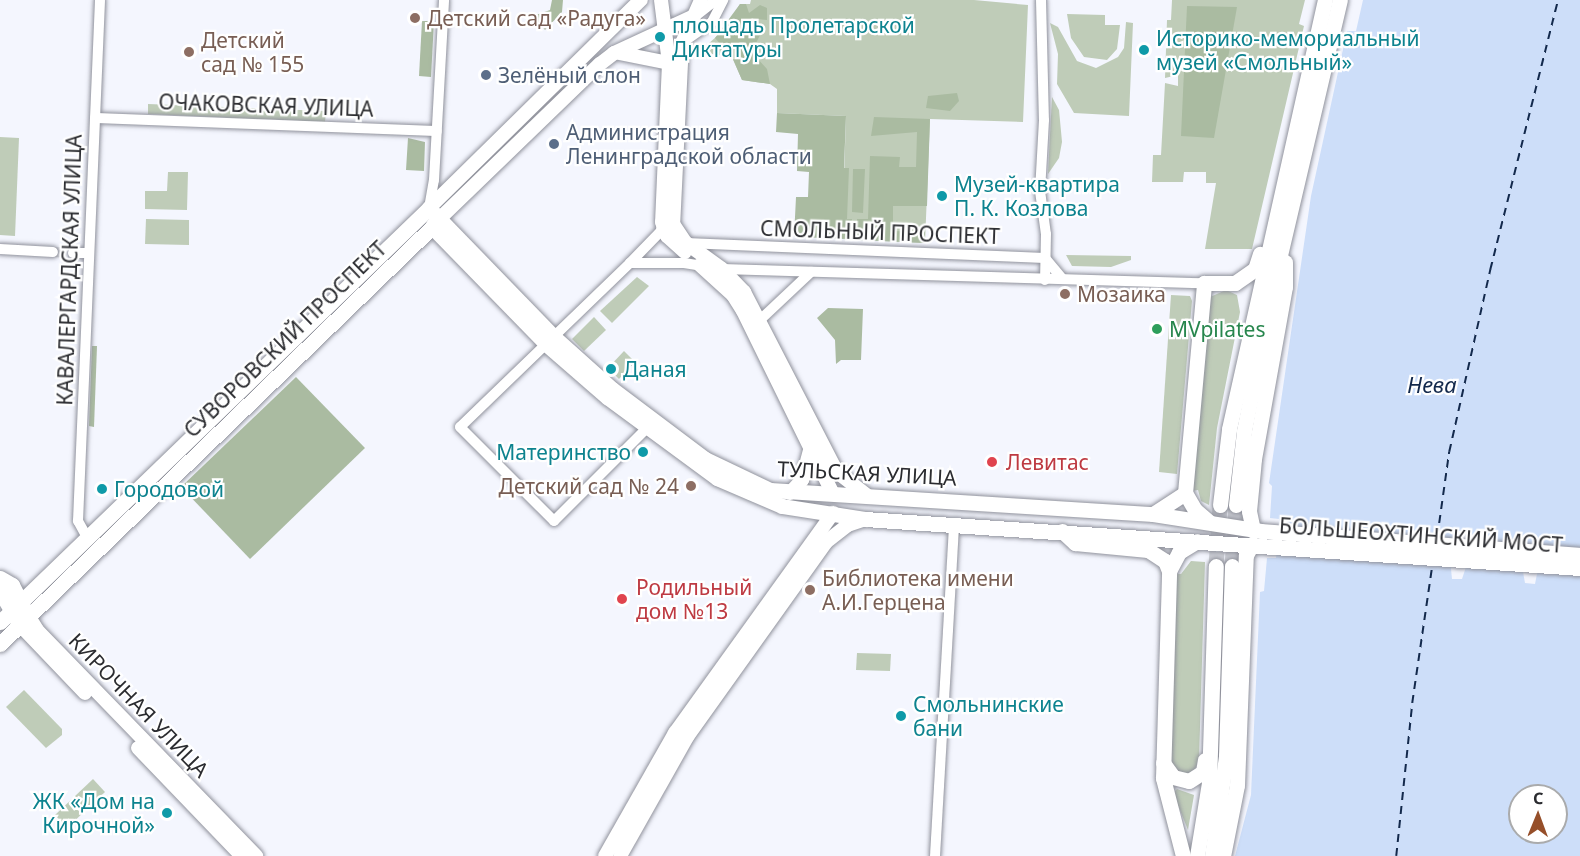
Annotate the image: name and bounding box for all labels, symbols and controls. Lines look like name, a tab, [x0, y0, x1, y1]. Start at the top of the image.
place label: Детский сад «Радуга»	[427, 5, 646, 31]
marker: Детский сад «Радуга»	[408, 11, 422, 25]
place label: площадь Пролетарской Диктатуры	[672, 12, 915, 62]
place label: Историко-мемориальный музей «Смольный»	[1156, 25, 1419, 75]
place label: Детский сад № 155	[201, 27, 304, 77]
marker: площадь Пролетарской Диктатуры	[653, 30, 667, 44]
marker: Историко-мемориальный музей «Смольный»	[1137, 43, 1151, 57]
marker: Детский сад № 155	[182, 45, 196, 59]
place label: Зелёный слон	[498, 62, 641, 88]
marker: Зелёный слон	[479, 68, 493, 82]
street label: ОЧАКОВСКАЯ УЛИЦА	[158, 89, 374, 121]
place label: Администрация Ленинградской области	[566, 119, 812, 169]
street label: КАВАЛЕРГАРДСКАЯ УЛИЦА	[52, 134, 86, 406]
marker: Администрация Ленинградской области	[547, 137, 561, 151]
place label: Музей-квартира П. К. Козлова	[954, 171, 1120, 221]
marker: Музей-квартира П. К. Козлова	[935, 189, 949, 203]
street label: СМОЛЬНЫЙ ПРОСПЕКТ	[760, 215, 1000, 249]
street label: СУВОРОВСКИЙ ПРОСПЕКТ	[179, 236, 391, 442]
place label: Мозаика	[1077, 281, 1166, 307]
marker: Мозаика	[1058, 287, 1072, 301]
place label: MVpilates	[1169, 316, 1265, 342]
marker: MVpilates	[1150, 322, 1164, 336]
place label: Даная	[623, 356, 687, 382]
marker: Даная	[604, 362, 618, 376]
water label: Нева	[1407, 372, 1457, 398]
place label: Материнство	[496, 439, 631, 465]
marker: Материнство	[636, 445, 650, 459]
place label: Левитас	[1006, 449, 1089, 475]
marker: Левитас	[983, 453, 1001, 471]
street label: ТУЛЬСКАЯ УЛИЦА	[777, 456, 957, 490]
place label: Детский сад № 24	[499, 473, 679, 499]
place label: Городовой	[114, 476, 224, 502]
marker: Детский сад № 24	[684, 479, 698, 493]
marker: Городовой	[95, 482, 109, 496]
street label: БОЛЬШЕОХТИНСКИЙ МОСТ	[1278, 513, 1564, 557]
place label: Библиотека имени А.И.Герцена	[822, 565, 1014, 615]
place label: Родильный дом №13	[636, 574, 752, 624]
marker: Библиотека имени А.И.Герцена	[803, 583, 817, 597]
marker: Родильный дом №13	[613, 590, 631, 608]
street label: КИРОЧНАЯ УЛИЦА	[64, 628, 214, 782]
place label: Смольнинские бани	[913, 691, 1064, 741]
marker: Смольнинские бани	[894, 709, 908, 723]
north arrow	[1508, 784, 1568, 844]
text: С	[1533, 787, 1544, 809]
place label: ЖК «Дом на Кирочной»	[33, 788, 155, 838]
marker: ЖК «Дом на Кирочной»	[160, 806, 174, 820]

